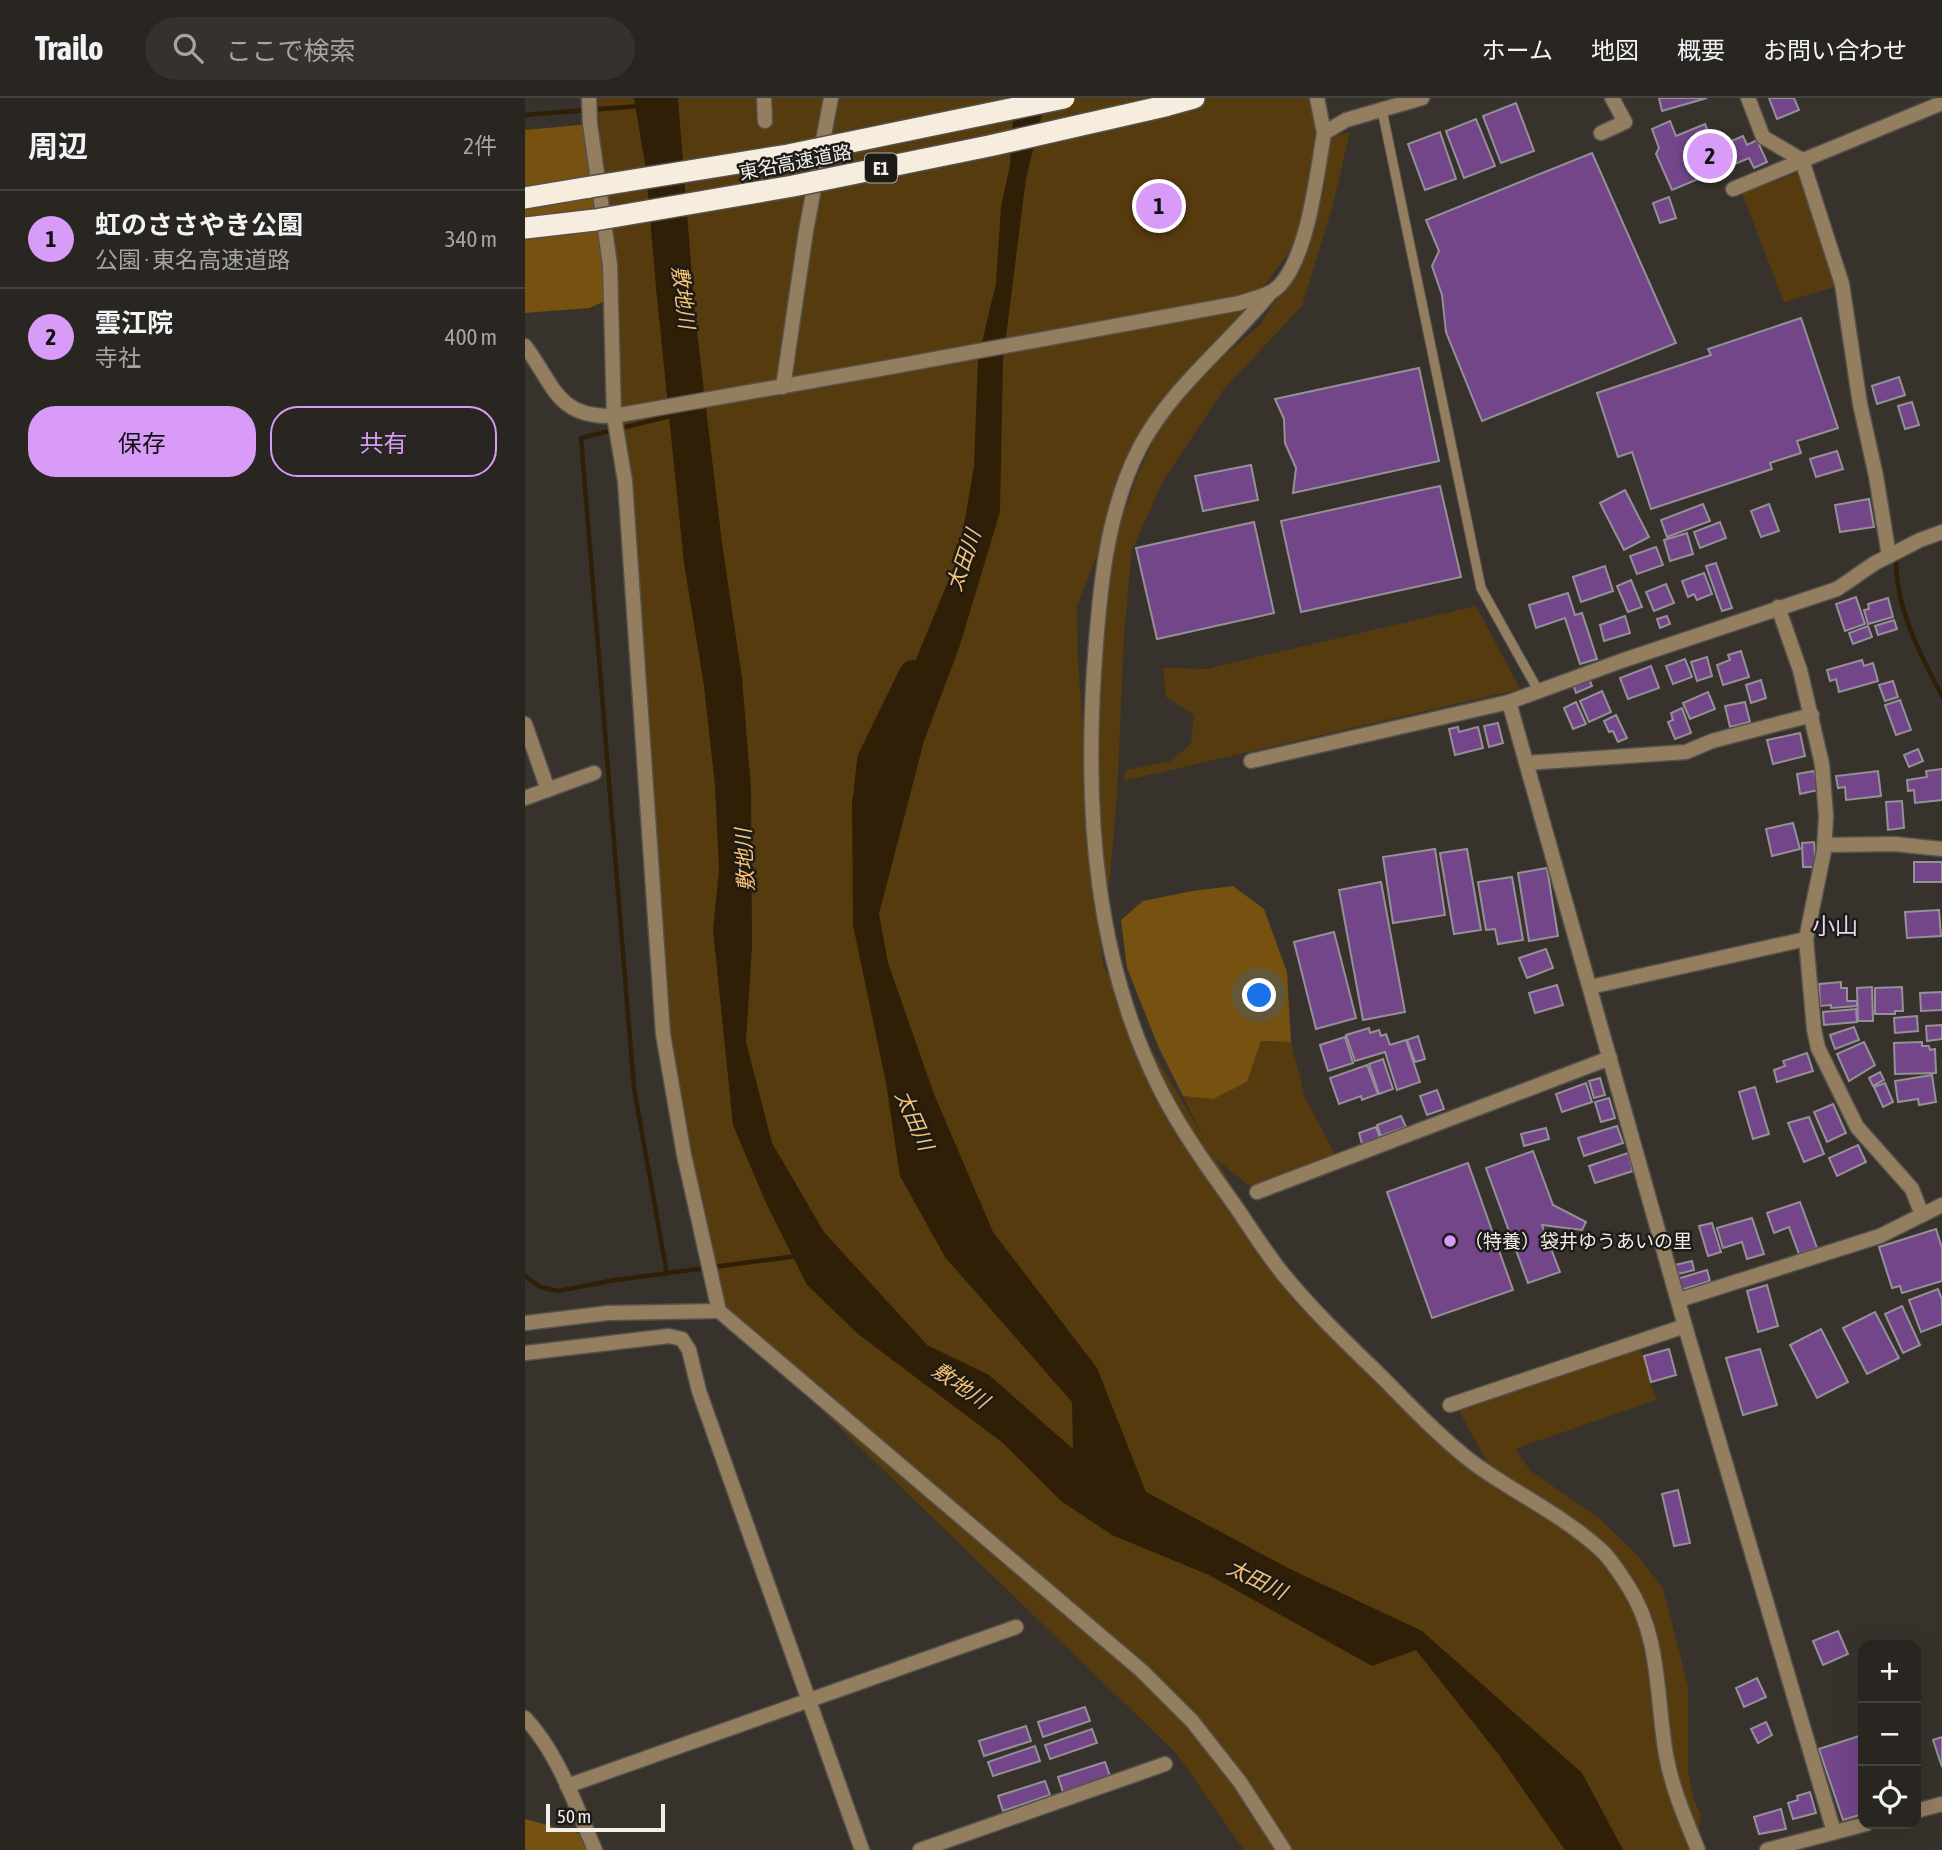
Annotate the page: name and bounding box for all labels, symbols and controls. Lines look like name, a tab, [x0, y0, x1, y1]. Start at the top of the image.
search box	[145, 17, 635, 80]
text: Trailo	[35, 29, 103, 67]
icon: search	[169, 29, 207, 67]
text: ここで検索	[225, 36, 355, 66]
text: ホーム	[1482, 37, 1553, 64]
text: 地図	[1591, 37, 1639, 64]
text: 概要	[1677, 37, 1725, 64]
text: お問い合わせ	[1763, 37, 1907, 64]
text: 周辺	[28, 129, 88, 163]
pin: 2	[1687, 130, 1733, 182]
text: 2件	[463, 133, 497, 159]
street label: 東名高速道路	[737, 140, 853, 184]
road number: E1	[865, 154, 897, 182]
pin: 1	[1136, 180, 1182, 232]
text: 虹のささやき公園	[95, 210, 303, 240]
text: 1	[46, 226, 56, 252]
text: 340 m	[445, 226, 497, 252]
text: 公園 · 東名高速道路	[95, 247, 290, 273]
water label: 敷地川	[668, 264, 700, 332]
text: 雲江院	[95, 308, 173, 338]
text: 2	[46, 324, 56, 350]
text: 400 m	[445, 324, 497, 350]
text: 寺社	[95, 345, 141, 371]
button: 保存	[28, 406, 256, 477]
button: 共有	[270, 406, 497, 477]
water label: 太田川	[941, 524, 985, 594]
water label: 敷地川	[730, 826, 758, 892]
district label: 小山	[1812, 913, 1858, 939]
your location	[1242, 978, 1276, 1012]
water label: 太田川	[891, 1086, 940, 1155]
place label: （特養）袋井ゆうあいの里	[1464, 1230, 1692, 1252]
marker: （特養）袋井ゆうあいの里	[1442, 1233, 1458, 1249]
water label: 敷地川	[928, 1357, 995, 1414]
water label: 太田川	[1223, 1554, 1292, 1604]
map controls	[1858, 1640, 1921, 1829]
button: +	[1858, 1640, 1921, 1703]
button: −	[1858, 1703, 1921, 1766]
button: locate	[1858, 1766, 1921, 1829]
scale bar	[546, 1801, 665, 1833]
text: 50 m	[557, 1805, 591, 1827]

